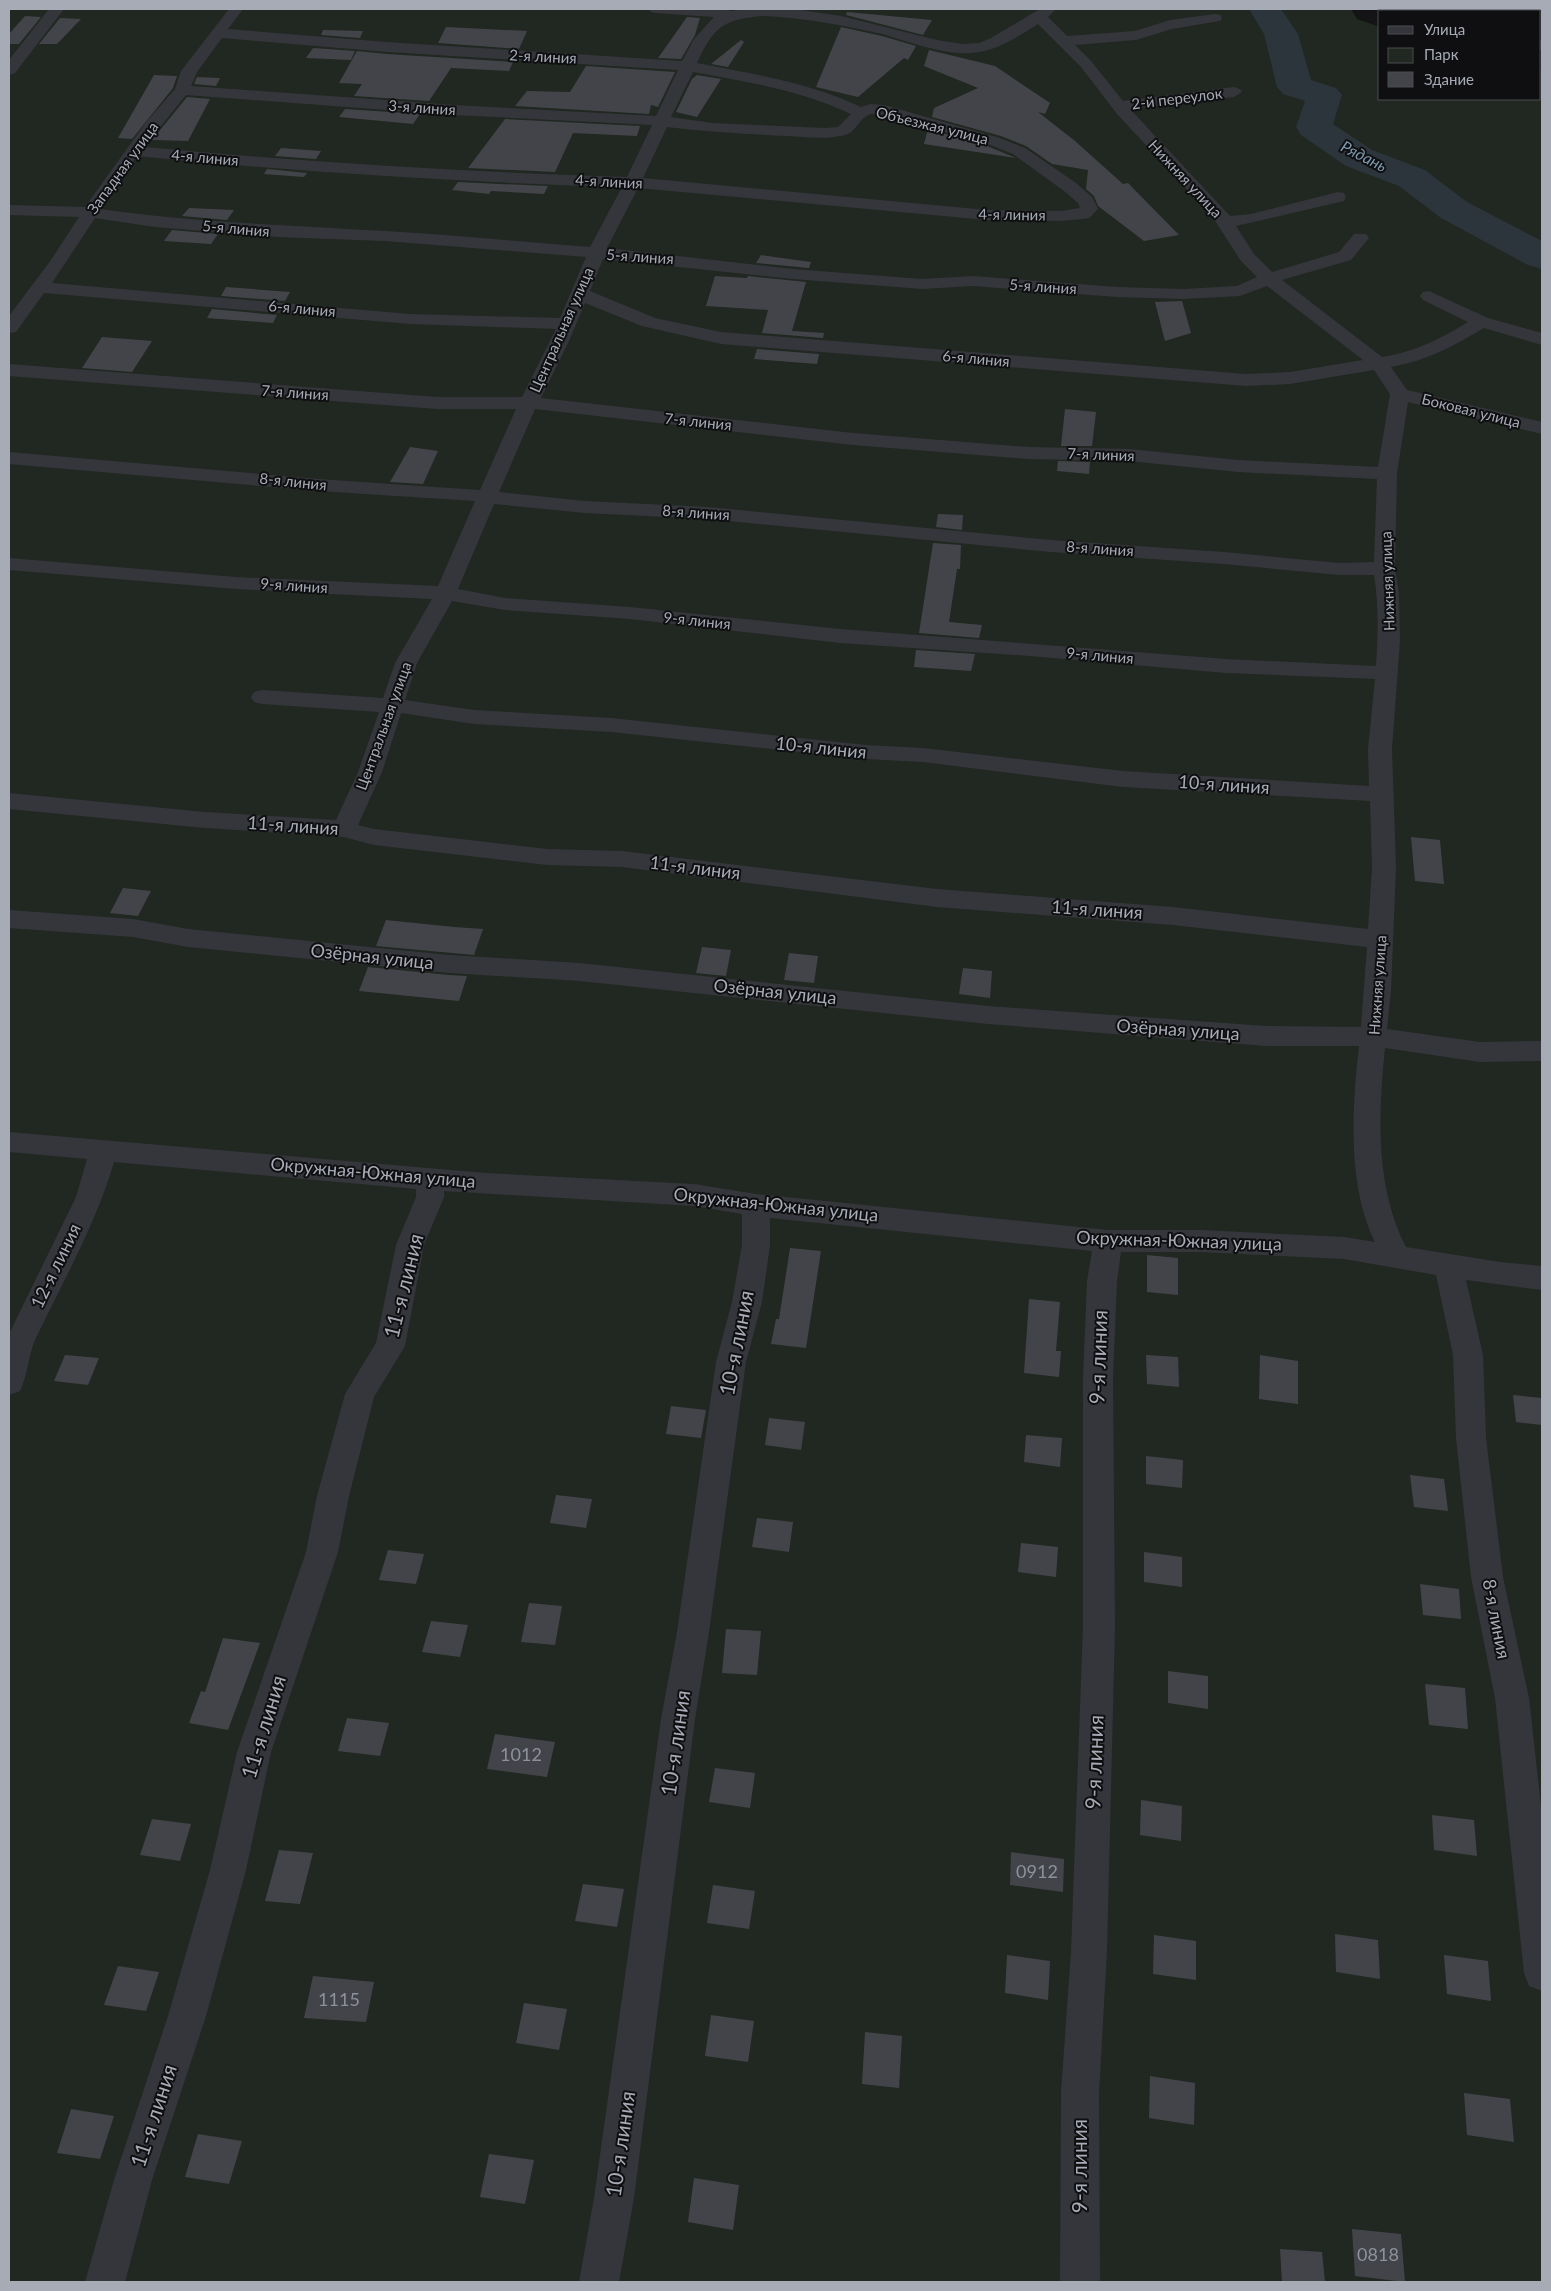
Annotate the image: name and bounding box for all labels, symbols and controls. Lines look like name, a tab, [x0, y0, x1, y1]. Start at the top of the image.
legend	[1378, 10, 1541, 100]
text: Улица	[1424, 20, 1465, 38]
street label: 2-я линия	[509, 45, 577, 67]
text: Парк	[1424, 45, 1459, 63]
text: Здание	[1424, 70, 1474, 88]
street label: 2-й переулок	[1130, 83, 1224, 113]
street label: 3-я линия	[388, 96, 456, 118]
street label: Объезжая улица	[874, 102, 990, 148]
street label: Западная улица	[83, 118, 162, 217]
street label: Нижняя улица	[1145, 136, 1226, 221]
water label: Рядань	[1338, 136, 1390, 175]
street label: 4-я линия	[171, 145, 239, 169]
street label: 4-я линия	[575, 170, 643, 192]
street label: 4-я линия	[978, 204, 1046, 224]
street label: 5-я линия	[202, 216, 270, 240]
street label: 5-я линия	[606, 245, 674, 267]
street label: Центральная улица	[525, 264, 597, 395]
street label: 5-я линия	[1009, 275, 1077, 297]
street label: 6-я линия	[268, 296, 336, 320]
street label: 6-я линия	[942, 346, 1010, 370]
street label: 7-я линия	[261, 381, 329, 403]
street label: Боковая улица	[1420, 389, 1522, 431]
street label: 7-я линия	[664, 409, 733, 433]
street label: 7-я линия	[1067, 444, 1135, 464]
street label: 8-я линия	[259, 469, 328, 493]
street label: 8-я линия	[662, 501, 730, 523]
street label: Нижняя улица	[1376, 531, 1398, 631]
street label: 8-я линия	[1066, 537, 1134, 559]
street label: 9-я линия	[260, 574, 328, 596]
street label: 9-я линия	[663, 608, 732, 632]
street label: 9-я линия	[1066, 643, 1134, 667]
street label: Центральная улица	[351, 659, 415, 792]
street label: 10-я линия	[775, 731, 868, 763]
street label: 10-я линия	[1178, 770, 1270, 798]
street label: 11-я линия	[247, 811, 339, 839]
street label: 11-я линия	[648, 851, 742, 883]
street label: 11-я линия	[1051, 895, 1143, 923]
street label: Нижняя улица	[1365, 935, 1389, 1035]
street label: Озёрная улица	[310, 939, 435, 973]
street label: Озёрная улица	[713, 974, 838, 1008]
street label: Озёрная улица	[1116, 1014, 1240, 1044]
street label: Окружная-Южная улица	[270, 1152, 477, 1192]
street label: Окружная-Южная улица	[673, 1182, 880, 1226]
street label: 12-я линия	[25, 1220, 85, 1311]
street label: Окружная-Южная улица	[1076, 1225, 1282, 1255]
street label: 11-я линия	[378, 1231, 428, 1340]
street label: 10-я линия	[713, 1288, 758, 1397]
street label: 9-я линия	[1083, 1309, 1112, 1405]
street label: 8-я линия	[1478, 1577, 1515, 1661]
street label: 11-я линия	[235, 1672, 290, 1781]
street label: 10-я линия	[655, 1688, 694, 1797]
street label: 9-я линия	[1079, 1714, 1108, 1810]
house number: 1012	[500, 1743, 542, 1765]
house number: 0912	[1016, 1860, 1058, 1882]
house number: 1115	[318, 1988, 360, 2010]
street label: 11-я линия	[124, 2061, 181, 2170]
street label: 10-я линия	[600, 2089, 639, 2198]
street label: 9-я линия	[1066, 2119, 1091, 2213]
house number: 0818	[1357, 2243, 1399, 2265]

